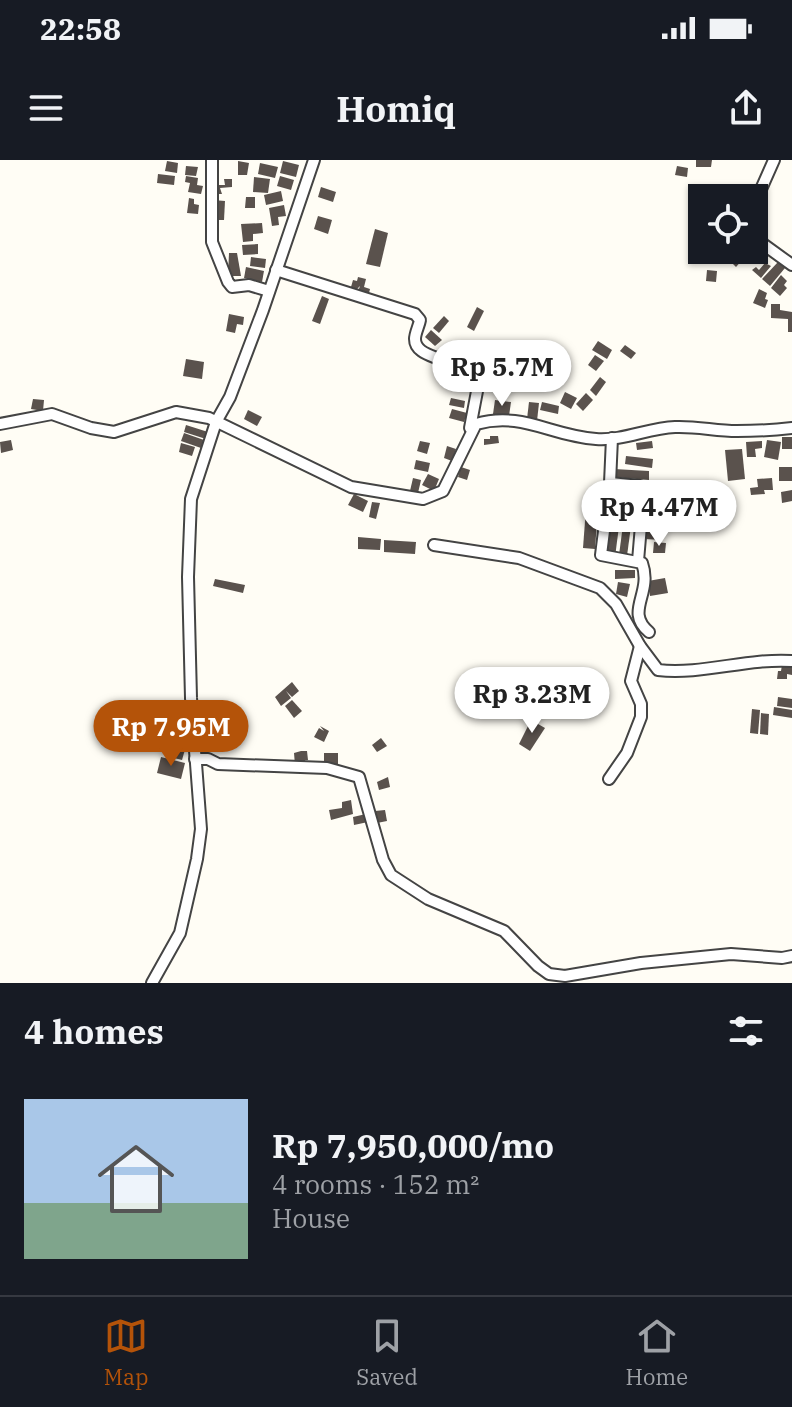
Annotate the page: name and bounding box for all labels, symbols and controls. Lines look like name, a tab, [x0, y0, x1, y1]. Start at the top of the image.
text: 22:58	[40, 9, 121, 48]
text: Homiq	[336, 85, 456, 132]
icon: menu	[24, 86, 68, 130]
icon: share	[724, 86, 768, 130]
map controls	[688, 184, 768, 264]
button: locate	[688, 184, 768, 264]
pin: Rp 5.7M	[428, 340, 576, 408]
text: Rp 5.7M	[450, 349, 554, 383]
pin: Rp 4.47M	[576, 480, 742, 548]
text: Rp 4.47M	[599, 489, 719, 523]
pin: Rp 3.23M	[449, 667, 615, 735]
text: Rp 3.23M	[472, 676, 592, 710]
pin: Rp 7.95M	[88, 700, 254, 768]
text: Rp 7.95M	[111, 709, 231, 743]
text: 4 homes	[24, 1009, 164, 1053]
icon: filters	[724, 1009, 768, 1053]
text: Rp 7,950,000/mo	[272, 1123, 554, 1167]
icon: home	[88, 1131, 184, 1227]
text: 4 rooms · 152 m²	[272, 1167, 479, 1201]
text: House	[272, 1201, 350, 1235]
tab: Map	[104, 1314, 149, 1391]
tab: Saved	[356, 1314, 418, 1391]
tab: Home	[626, 1314, 688, 1391]

